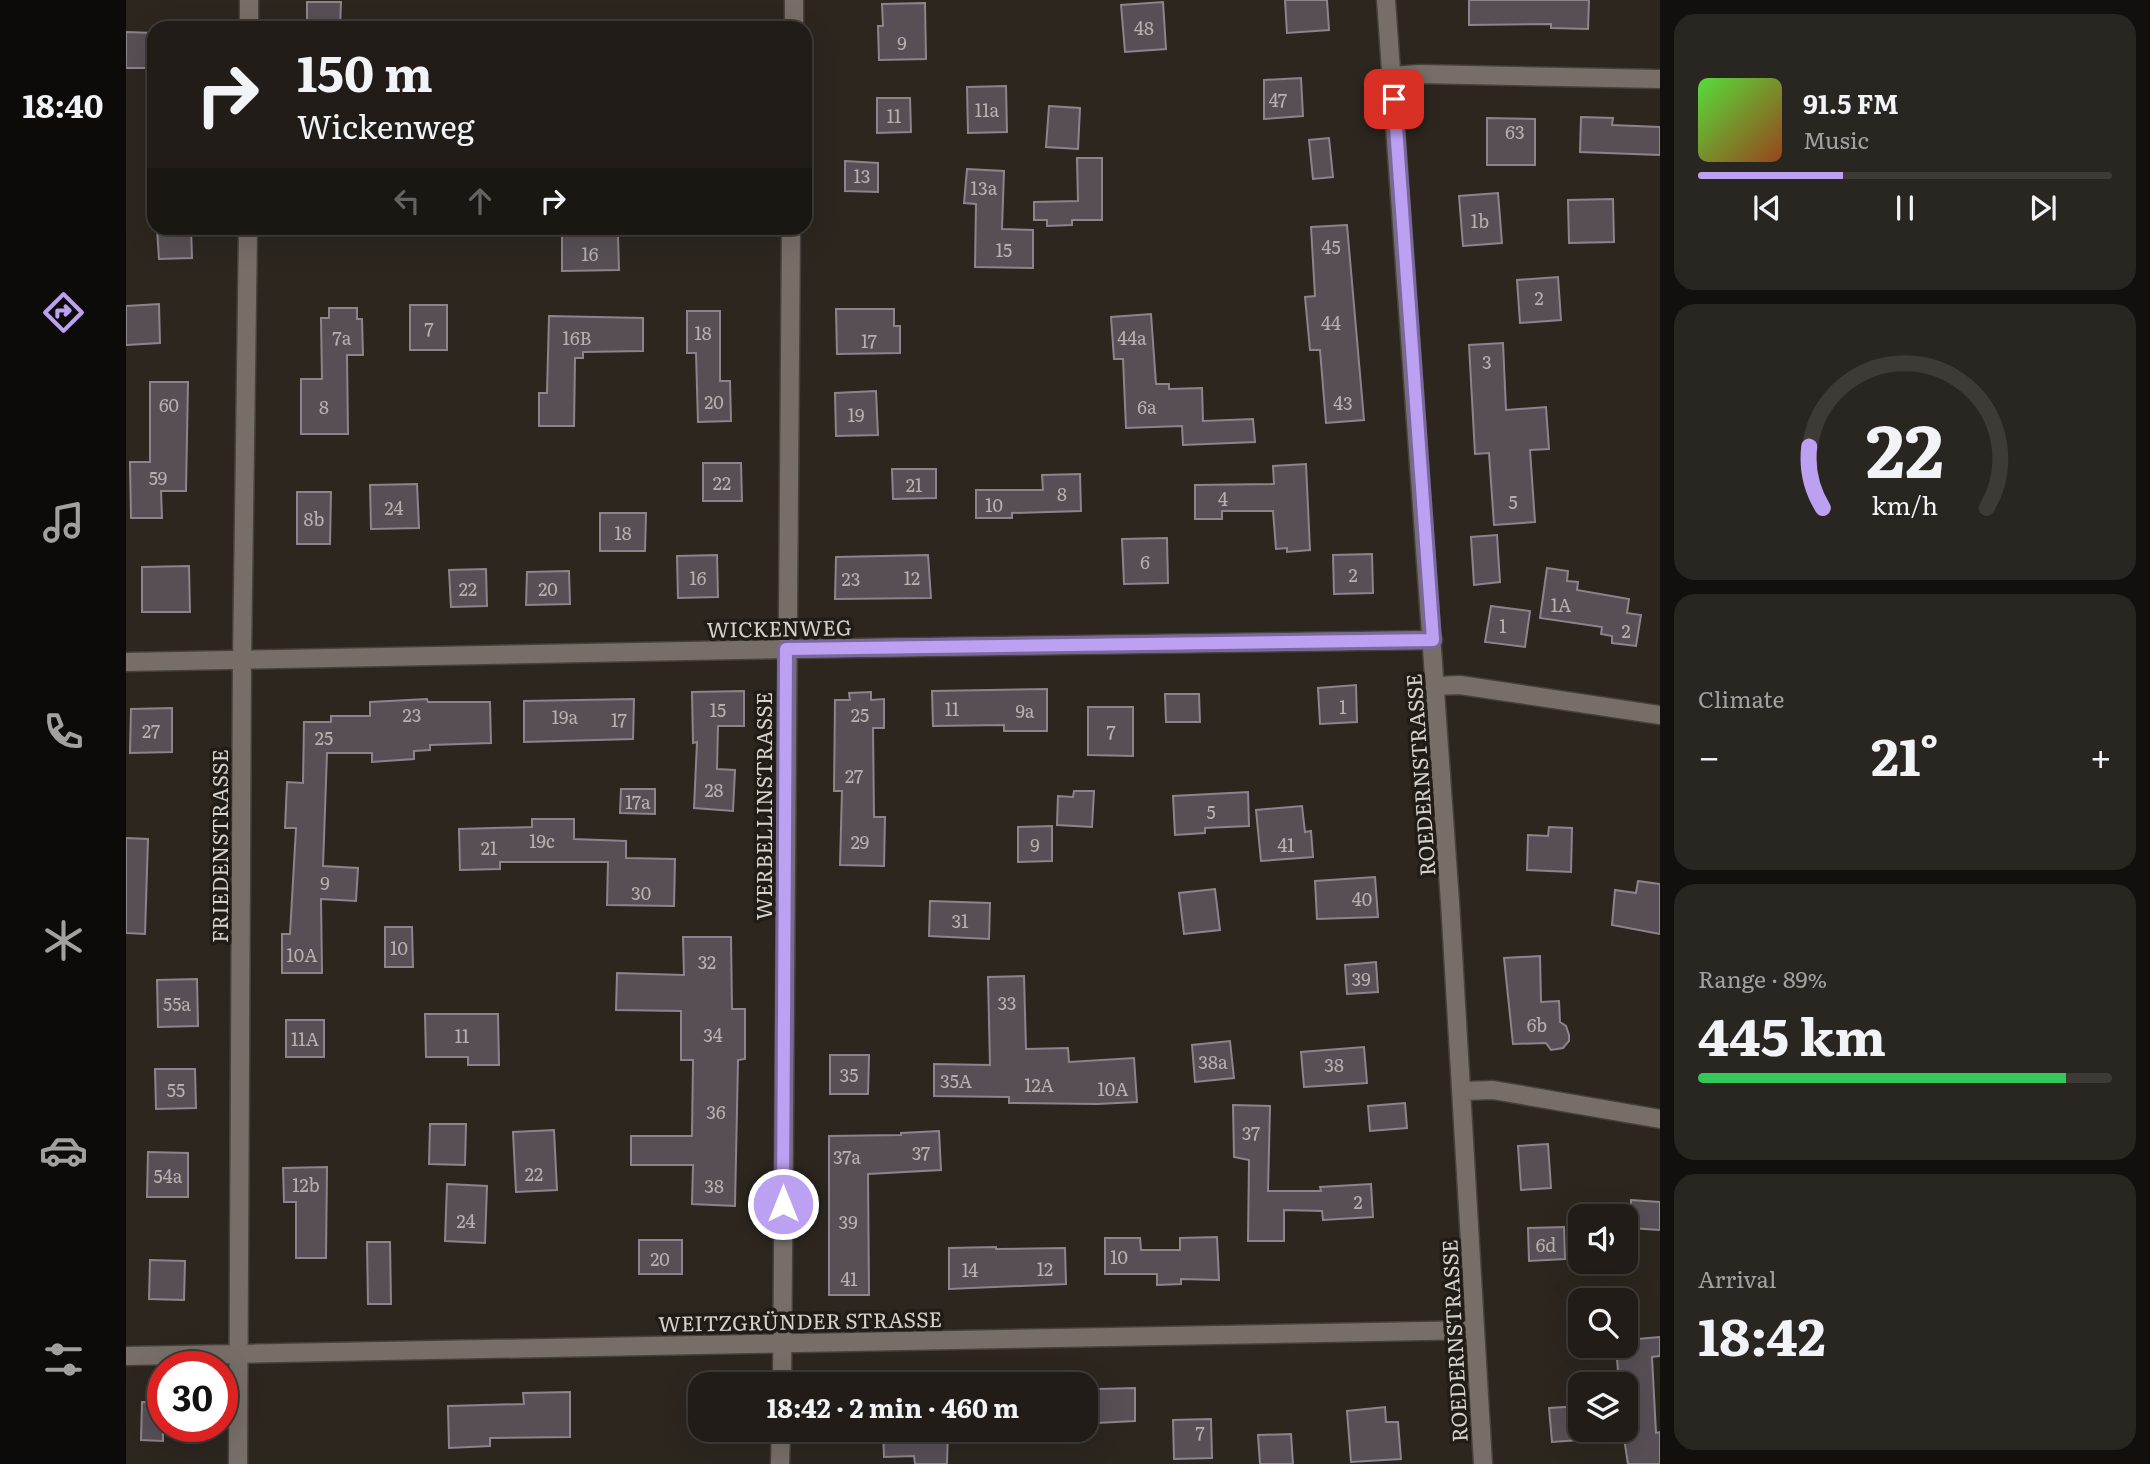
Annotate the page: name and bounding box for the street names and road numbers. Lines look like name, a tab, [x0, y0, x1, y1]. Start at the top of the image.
street label: WICKENWEG	[706, 610, 852, 644]
street label: ROEDERNSTRASSE	[1396, 673, 1442, 877]
street label: WERBELLINSTRASSE	[747, 692, 778, 920]
street label: FRIEDENSTRASSE	[203, 749, 234, 943]
street label: ROEDERNSTRASSE	[1432, 1239, 1474, 1443]
street label: WEITZGRÜNDER STRASSE	[658, 1302, 942, 1338]

